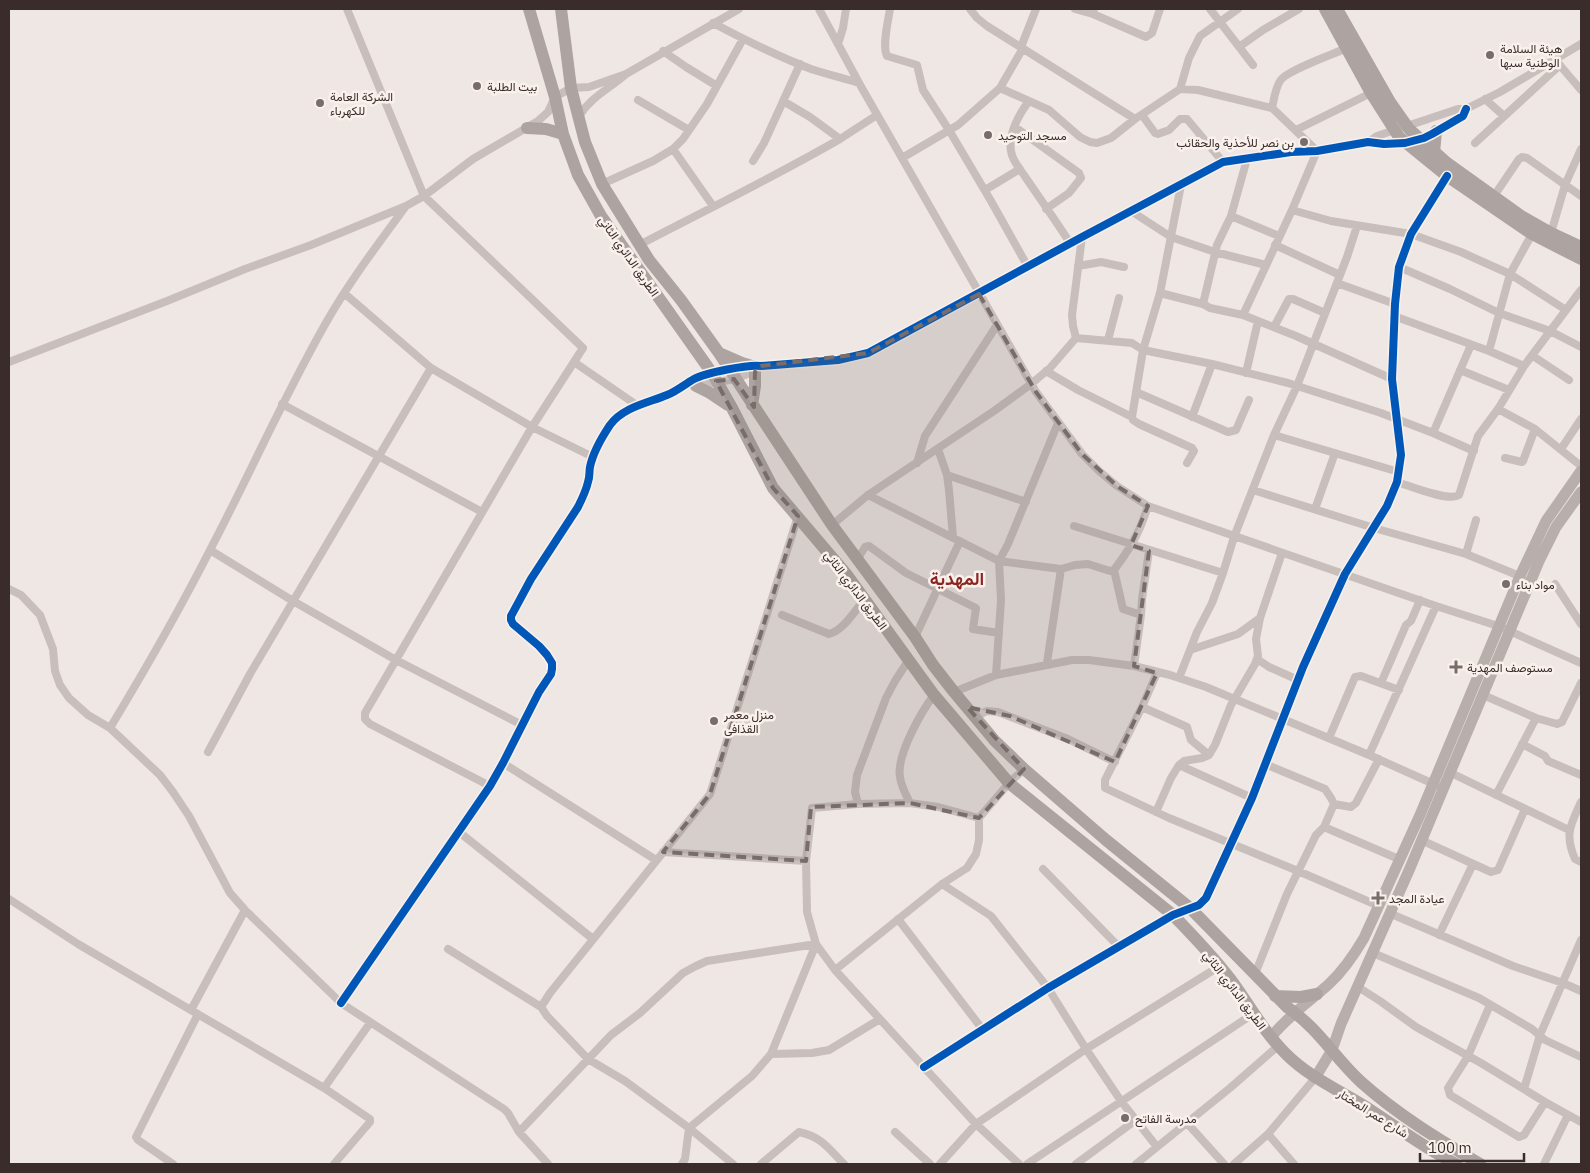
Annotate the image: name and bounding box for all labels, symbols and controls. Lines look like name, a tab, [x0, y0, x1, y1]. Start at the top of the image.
place label: هيئة السلامة الوطنية سبها	[1500, 41, 1562, 71]
marker: هيئة السلامة الوطنية سبها	[1484, 49, 1496, 61]
place label: بيت الطلبة	[487, 79, 537, 94]
marker: بيت الطلبة	[471, 80, 483, 92]
place label: الشركة العامة للكهرباء	[330, 89, 393, 119]
marker: الشركة العامة للكهرباء	[314, 97, 326, 109]
place label: مسجد التوحيد	[998, 128, 1067, 144]
marker: مسجد التوحيد	[982, 129, 994, 141]
place label: بن نصر للأحذية والحقائب	[1176, 135, 1294, 151]
marker: بن نصر للأحذية والحقائب	[1298, 136, 1310, 148]
street label: الطريق الدائري الثاني	[593, 213, 662, 301]
street label: الطريق الدائري الثاني	[819, 548, 891, 634]
district label: المهدية	[930, 567, 984, 590]
place label: مواد بناء	[1516, 577, 1555, 593]
marker: مواد بناء	[1500, 578, 1512, 590]
marker: مستوصف المهدية	[1449, 660, 1463, 674]
place label: مستوصف المهدية	[1467, 660, 1553, 676]
place label: منزل معمر القذافى	[723, 707, 774, 737]
marker: منزل معمر القذافى	[708, 715, 720, 727]
marker: عيادة المجد	[1371, 891, 1385, 905]
place label: عيادة المجد	[1389, 891, 1445, 906]
street label: الطريق الدائري الثاني	[1198, 948, 1270, 1034]
street label: شارع عمر المختار	[1333, 1085, 1411, 1142]
place label: مدرسة الفاتح	[1135, 1111, 1197, 1128]
marker: مدرسة الفاتح	[1119, 1112, 1131, 1124]
scale bar	[1420, 1130, 1524, 1162]
text: 100 m	[1428, 1138, 1472, 1157]

